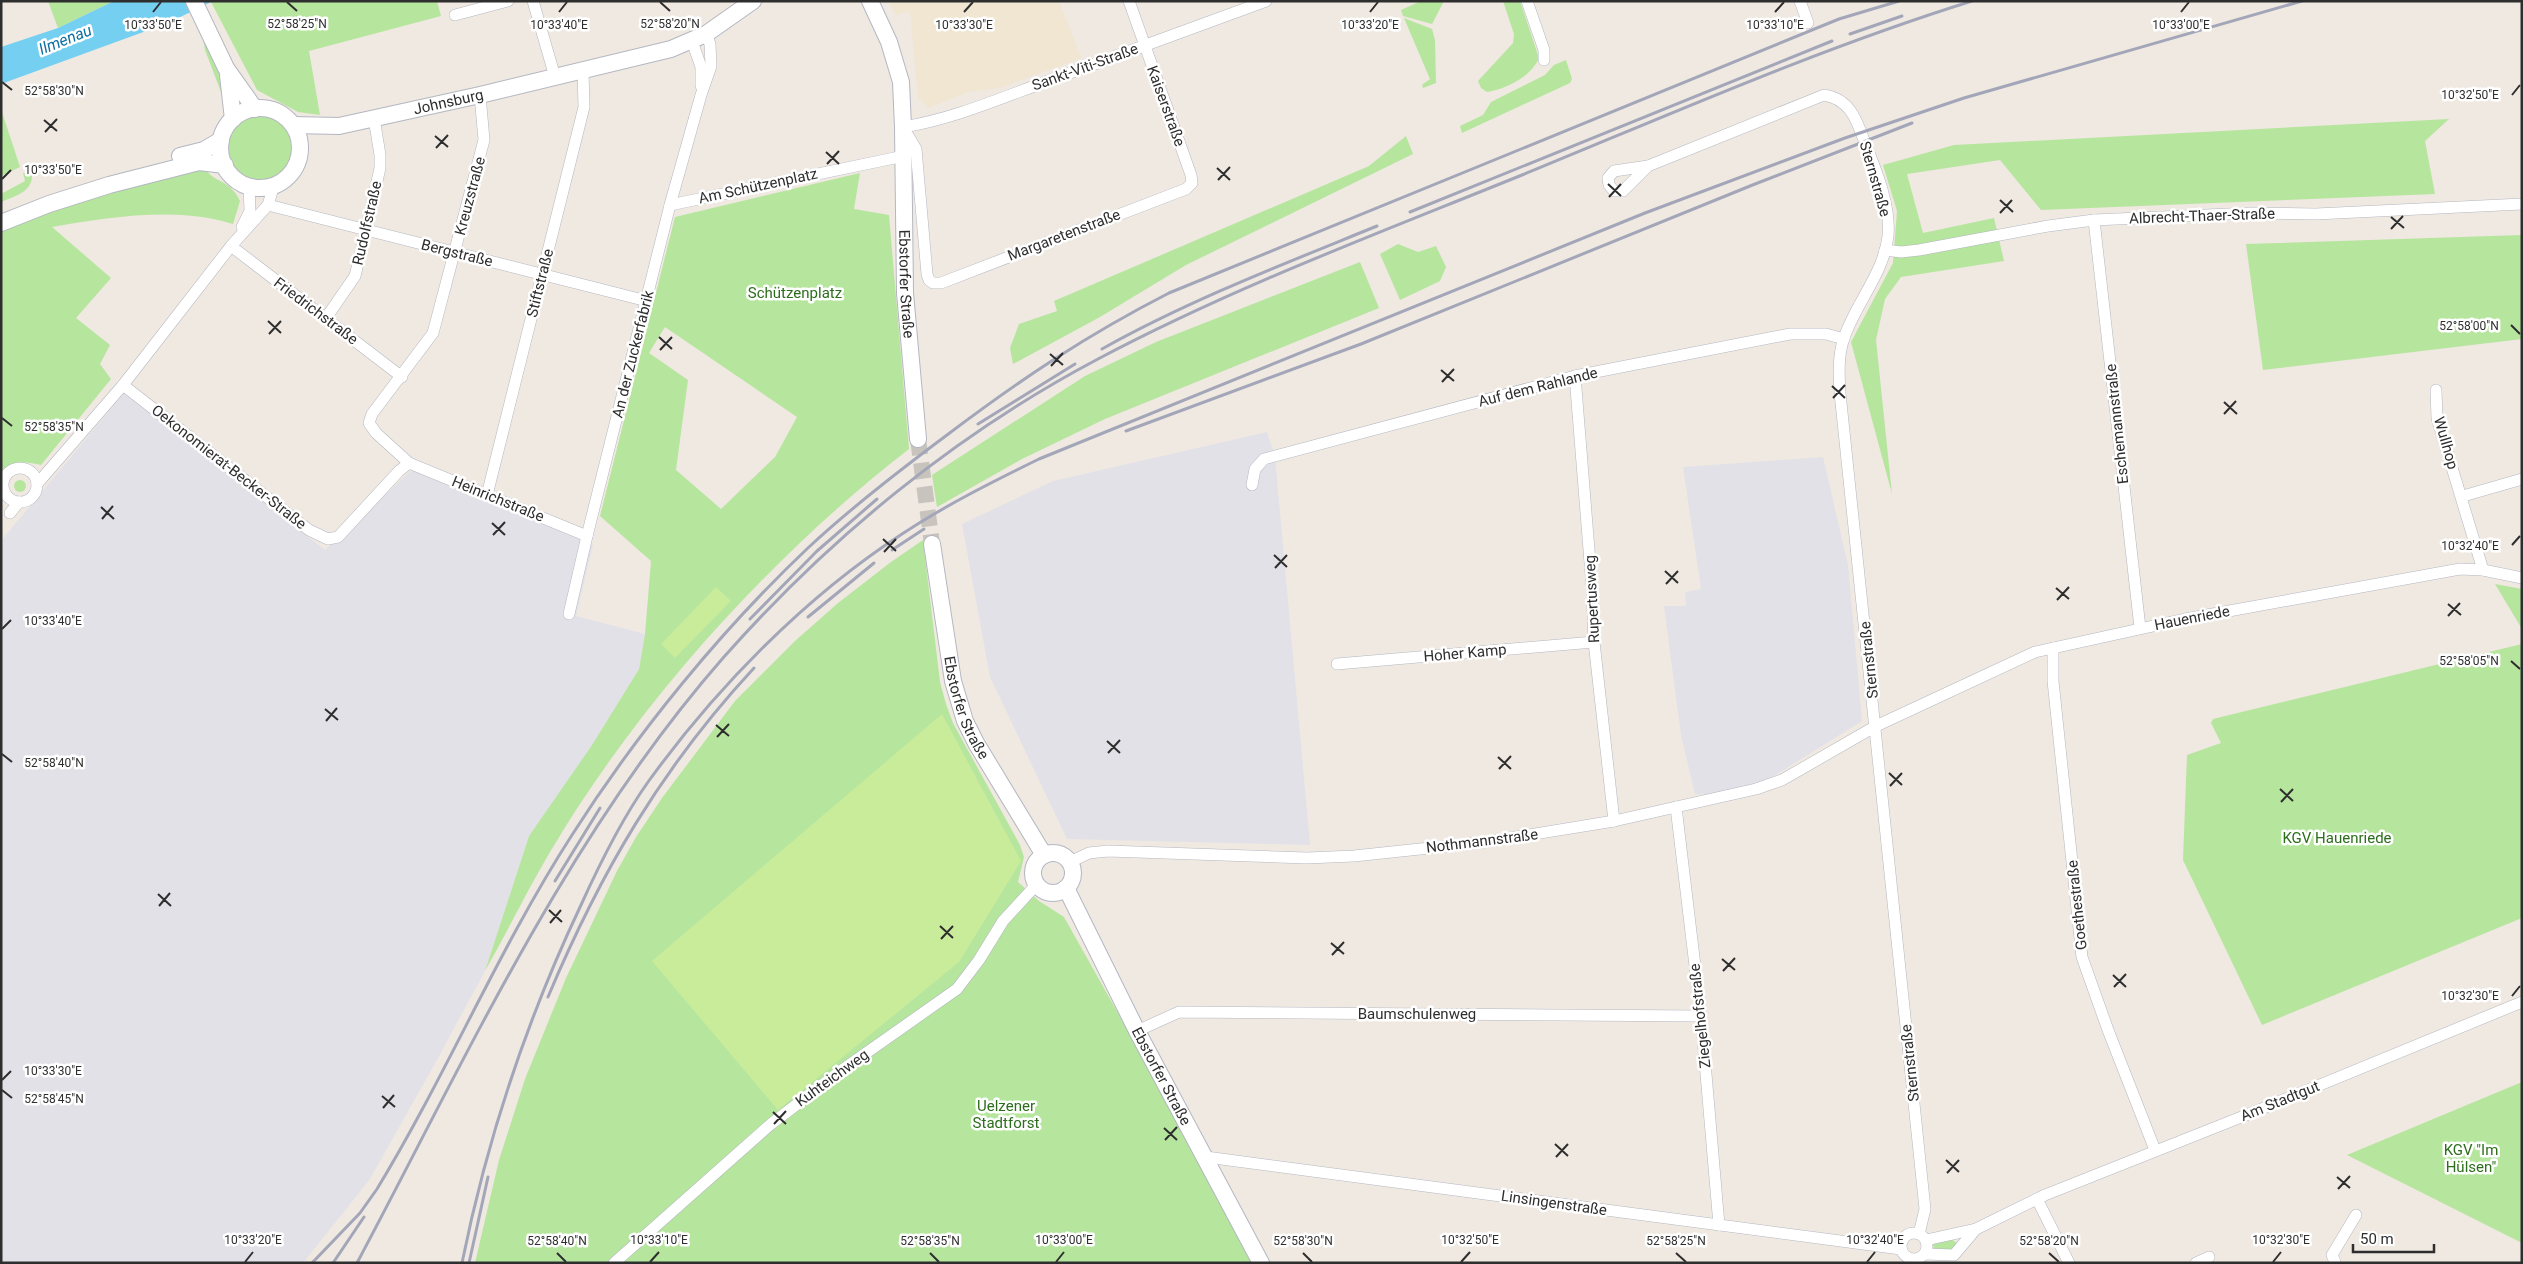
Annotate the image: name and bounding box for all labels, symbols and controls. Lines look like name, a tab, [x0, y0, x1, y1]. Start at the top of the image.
text: 52°58'25"N	[267, 17, 327, 31]
text: 52°58'20"N	[640, 17, 700, 31]
text: 10°33'50"E	[124, 18, 182, 32]
text: 10°33'40"E	[530, 18, 588, 32]
text: 10°33'30"E	[935, 18, 993, 32]
text: 10°33'20"E	[1341, 18, 1399, 32]
text: 10°33'10"E	[1746, 18, 1804, 32]
text: 10°33'00"E	[2152, 18, 2210, 32]
water label: Ilmenau	[36, 20, 95, 59]
street label: Sankt-Viti-Straße	[1030, 39, 1141, 95]
street label: Kaiserstraße	[1143, 63, 1189, 149]
text: 52°58'30"N	[24, 84, 84, 98]
street label: Johnsburg	[412, 86, 485, 118]
text: 10°32'50"E	[2441, 88, 2499, 102]
street label: Sternstraße	[1856, 139, 1894, 219]
street label: Kreuzstraße	[451, 155, 489, 237]
text: 10°33'50"E	[24, 163, 82, 177]
street label: Am Schützenplatz	[697, 165, 819, 207]
street label: Rudolfstraße	[349, 179, 385, 267]
street label: Albrecht-Thaer-Straße	[2129, 204, 2275, 228]
street label: Margaretenstraße	[1005, 205, 1123, 265]
street label: Ebstorfer Straße	[895, 229, 918, 339]
street label: Bergstraße	[419, 235, 495, 271]
street label: Stiftstraße	[523, 247, 557, 319]
street label: Friedrichstraße	[270, 274, 362, 348]
park label: Schützenplatz	[748, 284, 842, 302]
street label: An der Zuckerfabrik	[608, 288, 658, 420]
text: 52°58'00"N	[2439, 319, 2499, 333]
street label: Auf dem Rahlande	[1476, 363, 1600, 411]
street label: Eschemannstraße	[2102, 363, 2132, 485]
street label: Oekonomierat-Becker-Straße	[148, 401, 310, 533]
street label: Wullhop	[2430, 415, 2462, 471]
text: 52°58'35"N	[24, 420, 84, 434]
street label: Heinrichstraße	[449, 472, 547, 526]
text: 10°32'40"E	[2441, 539, 2499, 553]
street label: Rupertusweg	[1581, 555, 1603, 643]
street label: Hauenriede	[2153, 602, 2231, 634]
text: 10°33'40"E	[24, 614, 82, 628]
street label: Sternstraße	[1856, 620, 1882, 700]
street label: Hoher Kamp	[1423, 640, 1507, 666]
text: 52°58'05"N	[2439, 654, 2499, 668]
street label: Ebstorfer Straße	[940, 655, 993, 763]
text: 52°58'40"N	[24, 756, 84, 770]
street label: Nothmannstraße	[1425, 825, 1539, 857]
park label: KGV Hauenriede	[2282, 829, 2392, 847]
street label: Goethestraße	[2063, 859, 2091, 951]
street label: Ziegelhofstraße	[1686, 963, 1714, 1069]
text: 10°32'30"E	[2441, 989, 2499, 1003]
street label: Baumschulenweg	[1358, 1005, 1476, 1023]
street label: Sternstraße	[1897, 1023, 1923, 1103]
street label: Ebstorfer Straße	[1128, 1024, 1195, 1129]
street label: Kuhteichweg	[792, 1045, 872, 1111]
text: 10°33'30"E	[24, 1064, 82, 1078]
street label: Am Stadtgut	[2238, 1077, 2322, 1125]
text: 52°58'45"N	[24, 1092, 84, 1106]
park label: Uelzener Stadtforst	[973, 1097, 1040, 1132]
park label: KGV "Im Hülsen"	[2444, 1141, 2498, 1176]
street label: Linsingenstraße	[1500, 1187, 1608, 1219]
scale bar	[2353, 1222, 2434, 1254]
text: 50 m	[2360, 1230, 2394, 1248]
text: 10°33'20"E	[224, 1233, 282, 1247]
text: 10°33'10"E	[630, 1233, 688, 1247]
text: 10°33'00"E	[1035, 1233, 1093, 1247]
text: 10°32'50"E	[1441, 1233, 1499, 1247]
text: 10°32'40"E	[1846, 1233, 1904, 1247]
text: 10°32'30"E	[2252, 1233, 2310, 1247]
text: 52°58'40"N	[527, 1234, 587, 1248]
text: 52°58'35"N	[900, 1234, 960, 1248]
text: 52°58'30"N	[1273, 1234, 1333, 1248]
text: 52°58'25"N	[1646, 1234, 1706, 1248]
text: 52°58'20"N	[2019, 1234, 2079, 1248]

